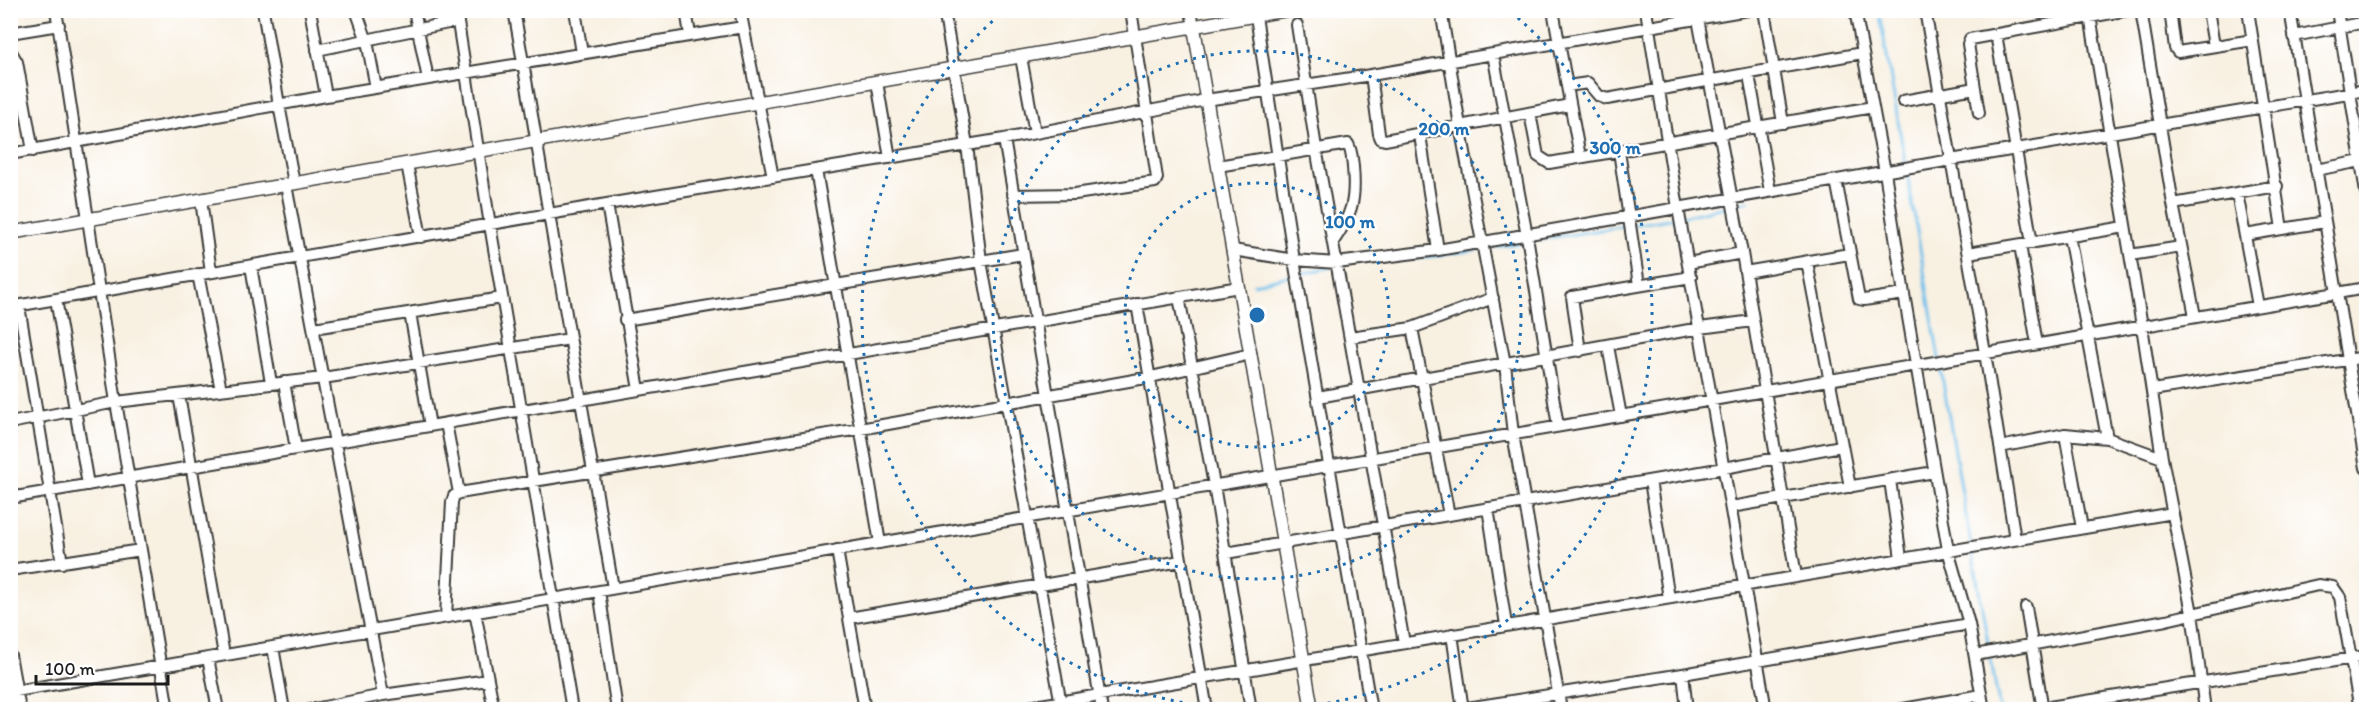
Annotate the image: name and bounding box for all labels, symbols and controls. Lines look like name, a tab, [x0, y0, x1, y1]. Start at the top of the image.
text: 200 m	[1419, 118, 1470, 140]
text: 300 m	[1589, 137, 1641, 159]
text: 100 m	[1325, 211, 1376, 233]
centre of rings	[1247, 305, 1267, 325]
scale bar	[36, 648, 168, 686]
text: 100 m	[45, 658, 95, 680]

